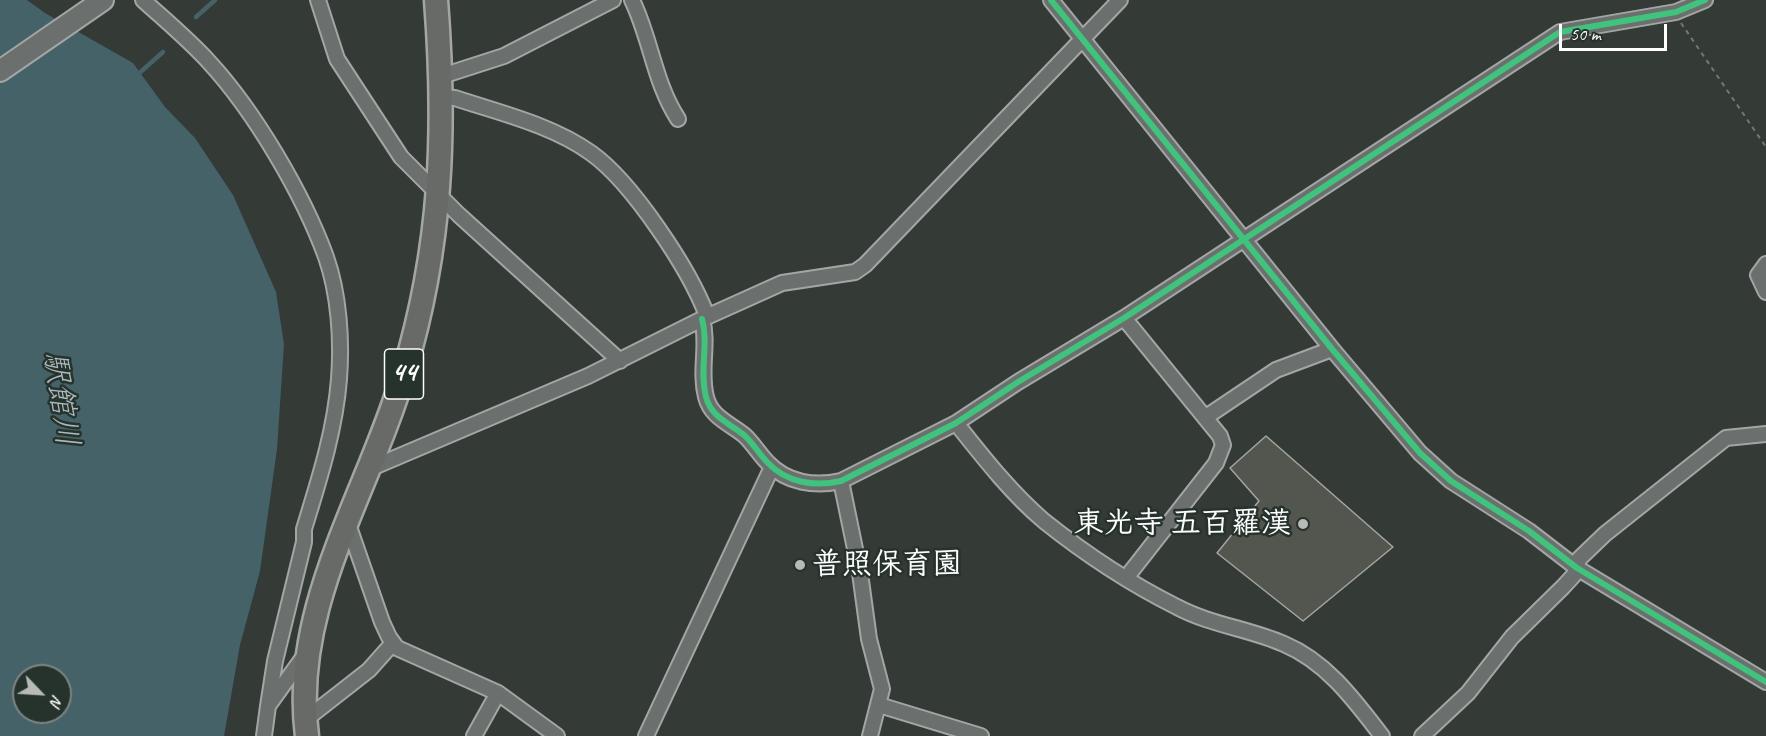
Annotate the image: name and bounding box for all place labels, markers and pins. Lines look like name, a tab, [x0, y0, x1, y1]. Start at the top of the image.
place label: 東光寺 五百羅漢	[1074, 506, 1291, 542]
marker: 東光寺 五百羅漢	[1296, 517, 1310, 531]
place label: 普照保育園	[812, 547, 962, 583]
marker: 普照保育園	[793, 558, 807, 572]

